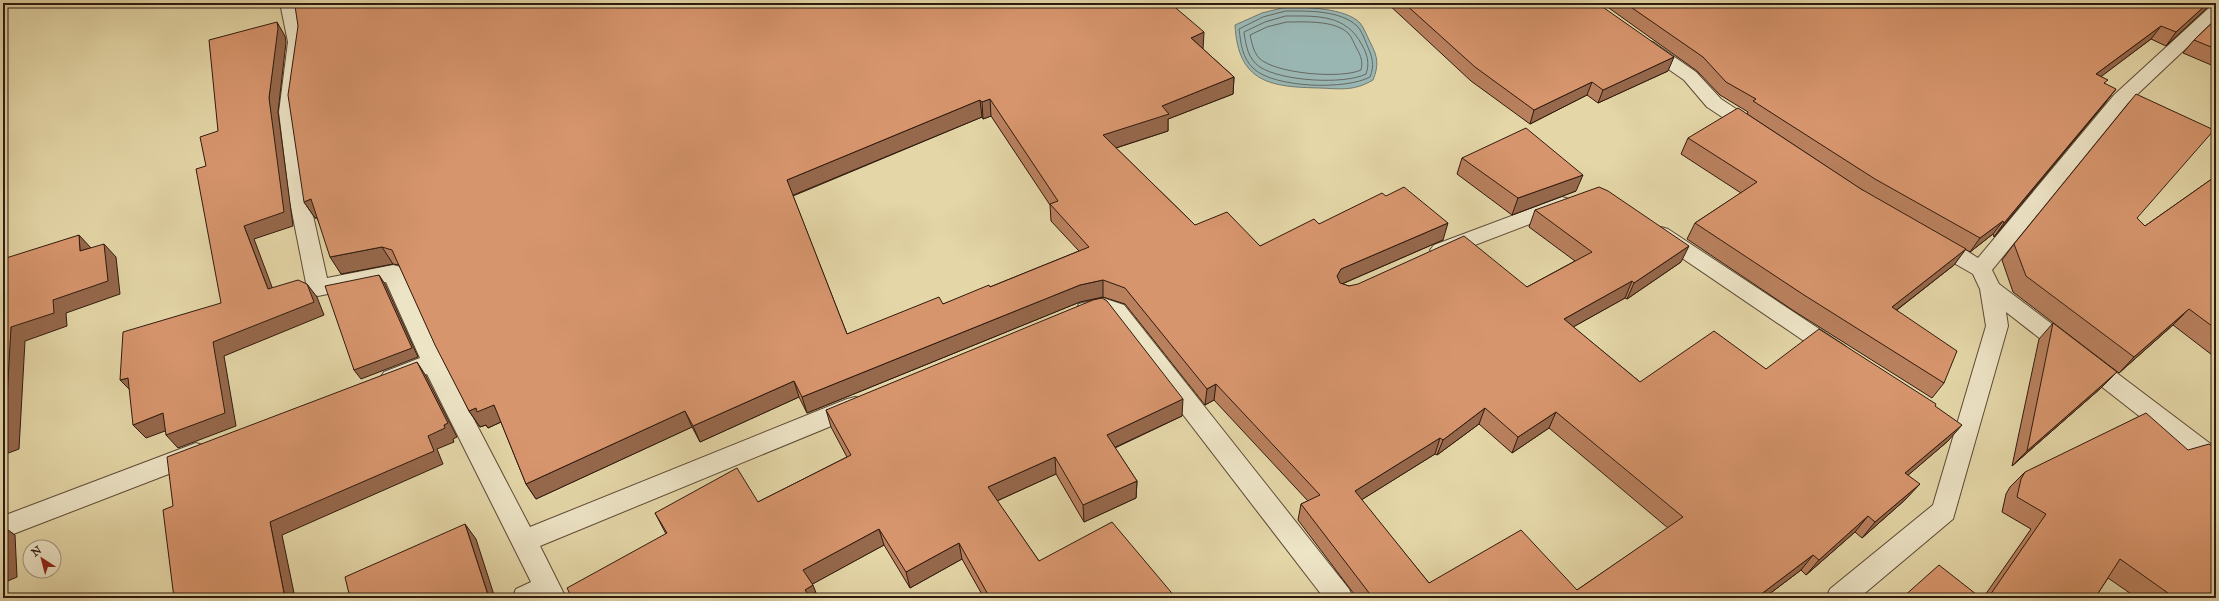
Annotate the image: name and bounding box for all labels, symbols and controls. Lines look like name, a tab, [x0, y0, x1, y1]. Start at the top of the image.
north arrow	[22, 539, 62, 579]
text: N	[29, 543, 45, 559]

